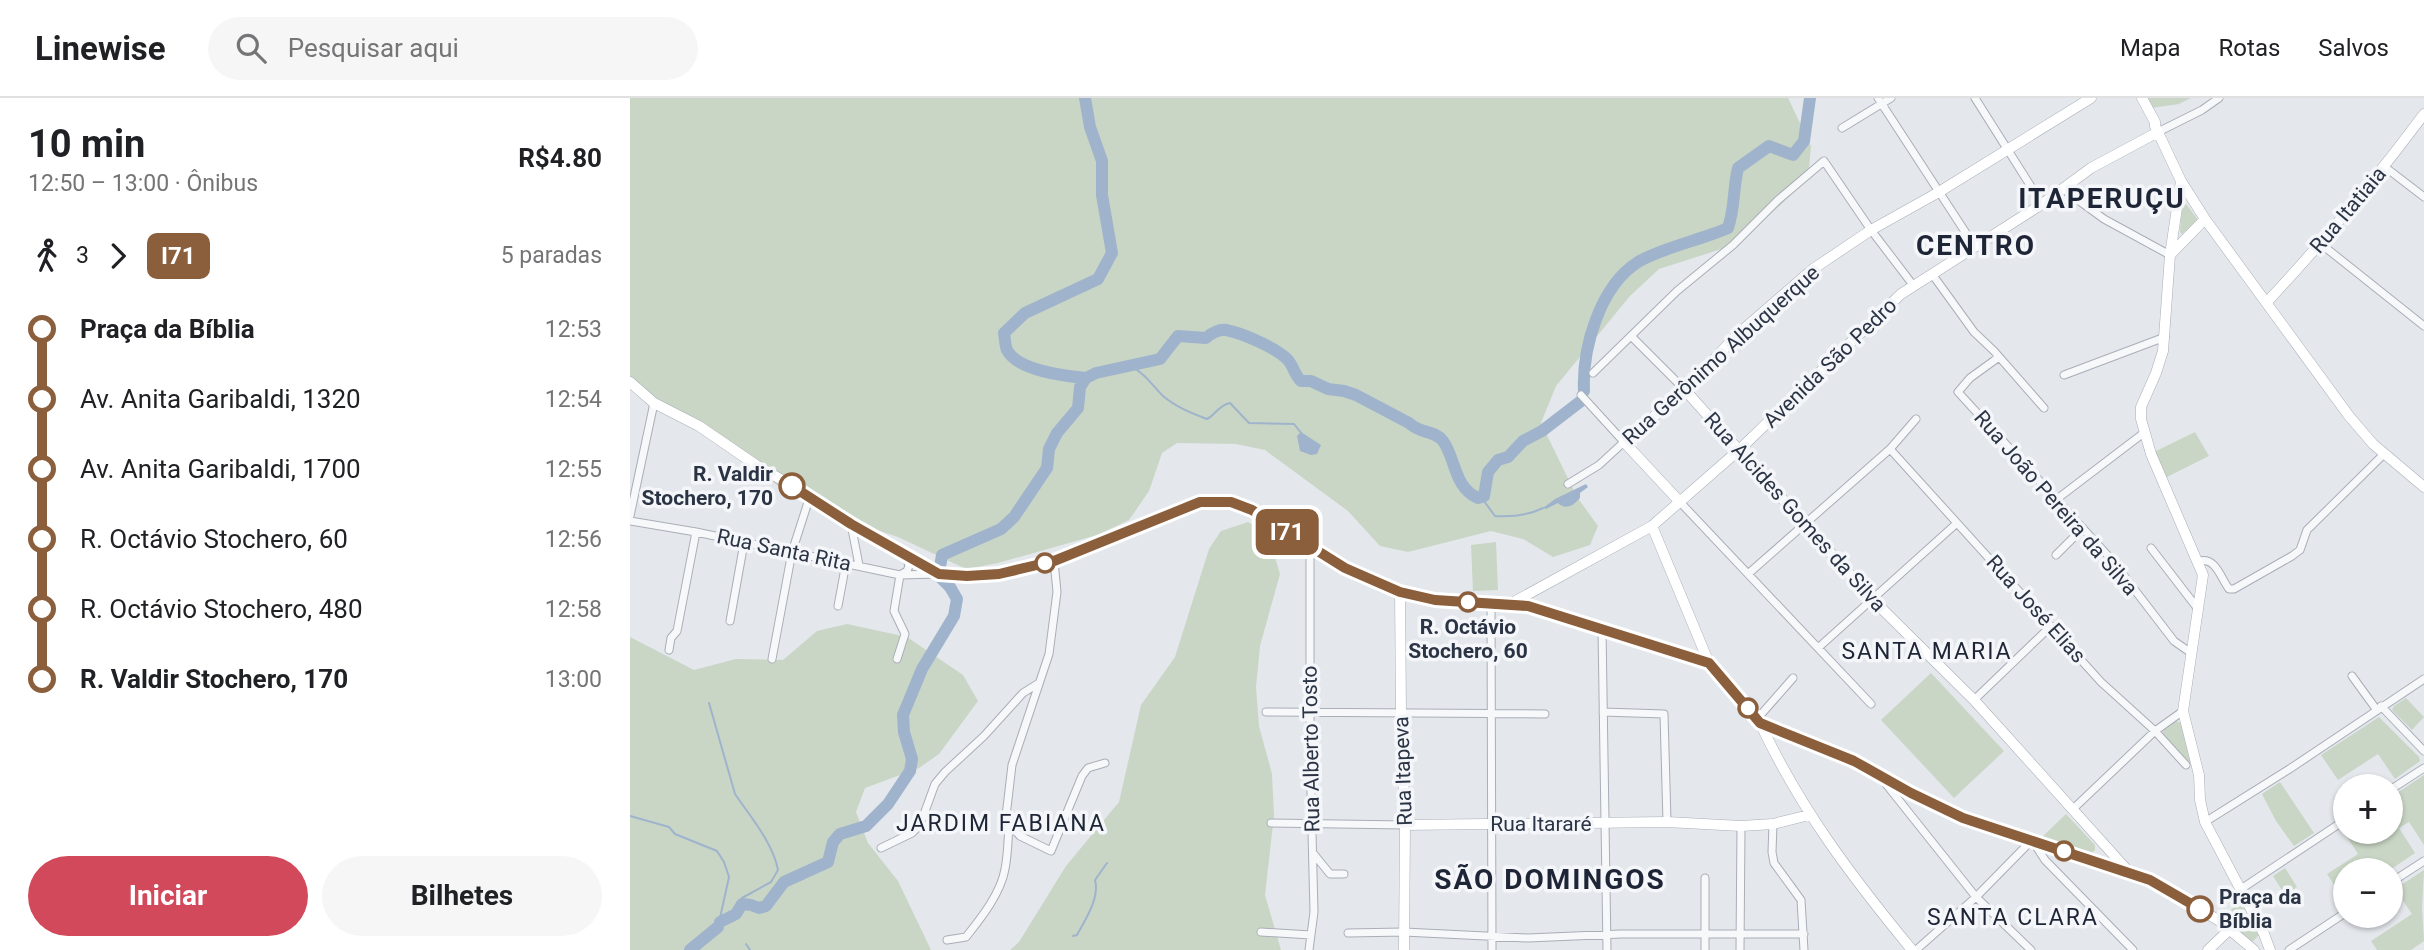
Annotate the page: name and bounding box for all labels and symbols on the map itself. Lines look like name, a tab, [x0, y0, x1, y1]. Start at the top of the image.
street label: Rua Itatiaia	[2305, 162, 2391, 258]
district label: ITAPERUÇU	[2018, 182, 2186, 215]
district label: CENTRO	[1916, 229, 2036, 262]
street label: Rua Gerônimo Albuquerque	[1618, 260, 1824, 450]
street label: Avenida São Pedro	[1759, 293, 1902, 433]
street label: Rua João Pereira da Silva	[1969, 406, 2143, 600]
street label: Rua Alcides Gomes da Silva	[1699, 408, 1891, 616]
place label: R. Valdir Stochero, 170	[642, 462, 773, 510]
marker: R. Valdir Stochero, 170	[779, 473, 805, 499]
line badge: I71	[1247, 509, 1327, 555]
street label: Rua Santa Rita	[715, 524, 853, 576]
street label: Rua José Elias	[1981, 550, 2091, 668]
unlabelled marker	[1035, 553, 1055, 573]
marker: R. Octávio Stochero, 60	[1458, 592, 1478, 612]
place label: R. Octávio Stochero, 60	[1408, 615, 1528, 663]
district label: SANTA MARIA	[1841, 638, 2013, 665]
street label: Rua Alberto Tosto	[1298, 665, 1324, 833]
unlabelled marker	[1738, 698, 1758, 718]
street label: Rua Itapeva	[1389, 716, 1417, 826]
district label: JARDIM FABIANA	[896, 810, 1106, 837]
street label: Rua Itararé	[1490, 812, 1592, 836]
unlabelled marker	[2054, 841, 2074, 861]
district label: SÃO DOMINGOS	[1434, 863, 1666, 896]
place label: Praça da Bíblia	[2219, 885, 2302, 933]
marker: Praça da Bíblia	[2187, 896, 2213, 922]
district label: SANTA CLARA	[1927, 904, 2099, 931]

